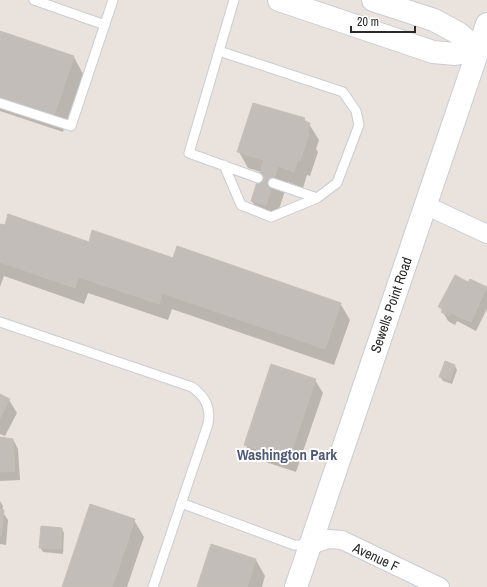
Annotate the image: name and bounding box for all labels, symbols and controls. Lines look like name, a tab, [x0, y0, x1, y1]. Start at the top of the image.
scale bar	[351, 8, 415, 34]
text: 20 m	[357, 14, 379, 30]
street label: Sewells Point Road	[366, 255, 416, 355]
district label: Washington Park	[237, 444, 337, 465]
street label: Avenue F	[349, 538, 402, 576]

